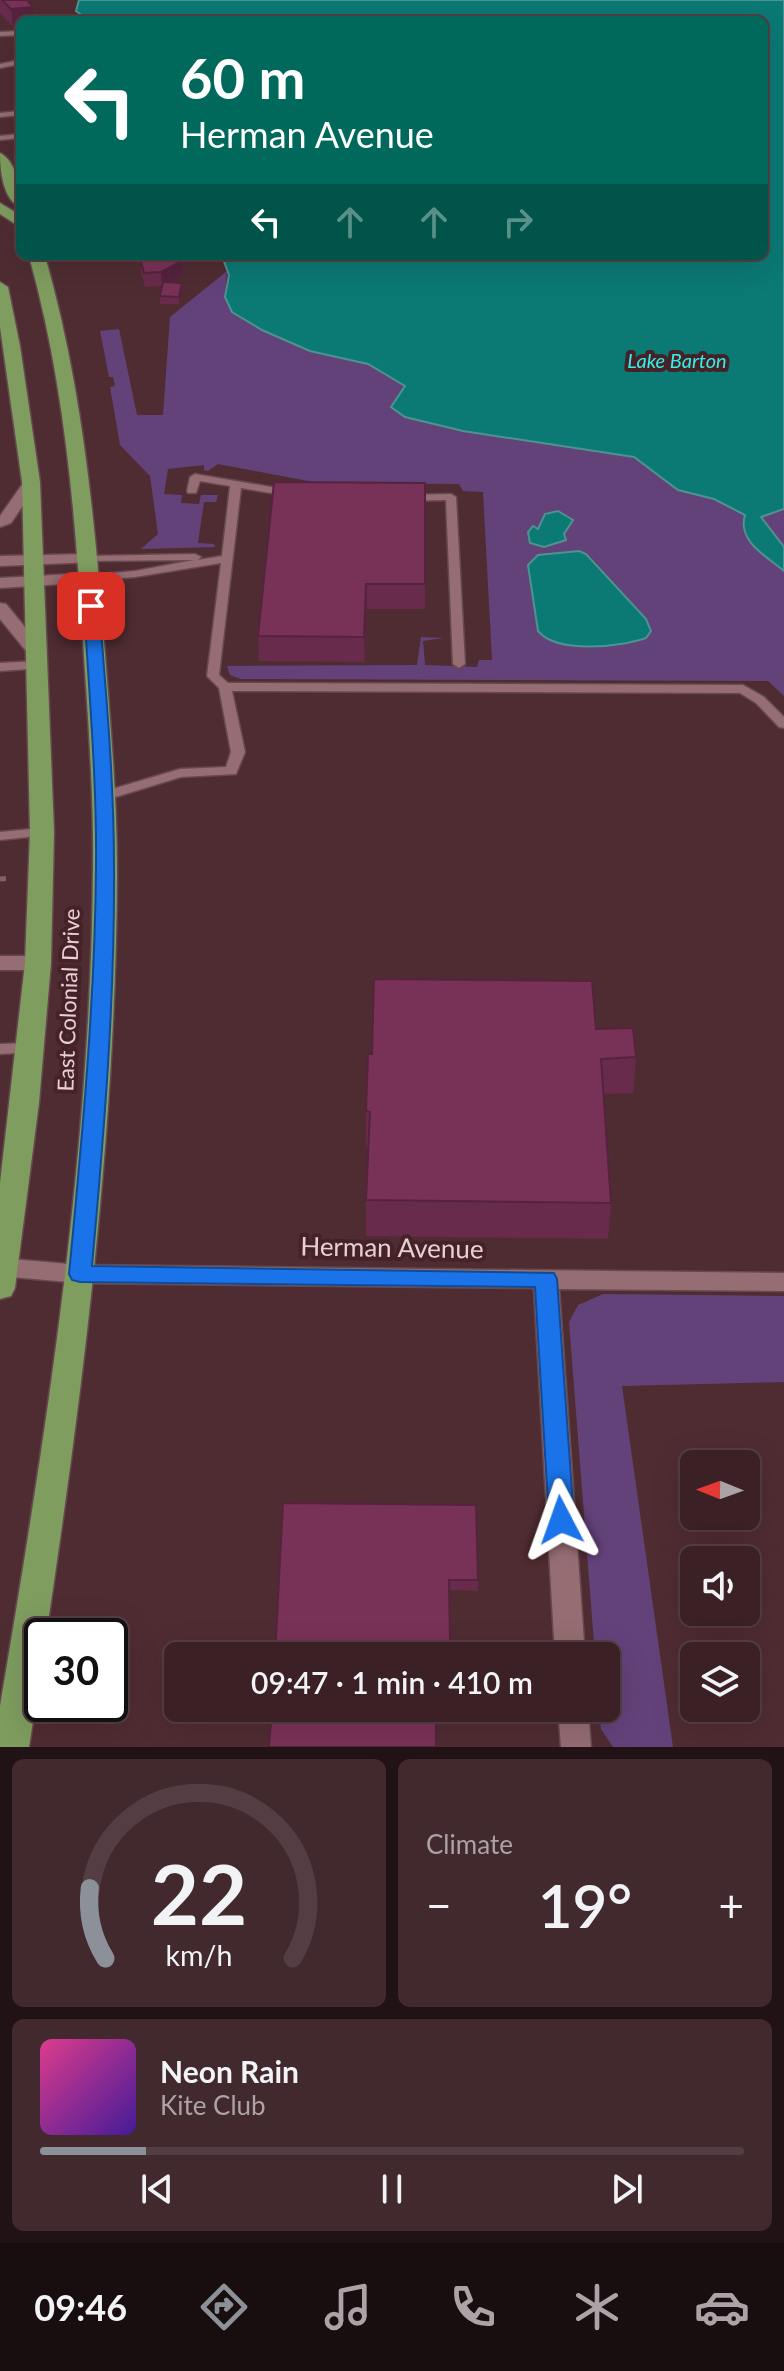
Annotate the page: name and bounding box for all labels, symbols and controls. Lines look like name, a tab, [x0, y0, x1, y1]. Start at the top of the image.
text: 60 m	[180, 44, 305, 111]
icon: left	[48, 48, 152, 152]
text: Herman Avenue	[180, 112, 434, 156]
icon: left	[244, 200, 288, 244]
icon: ahead	[328, 200, 372, 244]
icon: ahead	[412, 200, 456, 244]
icon: right	[496, 200, 540, 244]
water label: Lake Barton	[627, 348, 727, 372]
pin	[57, 572, 125, 640]
icon: arrive	[69, 584, 113, 628]
street label: East Colonial Drive	[51, 908, 85, 1092]
street label: Herman Avenue	[300, 1229, 484, 1265]
north arrow	[680, 1450, 760, 1530]
map controls	[680, 1450, 760, 1722]
position arrow	[519, 1478, 603, 1562]
button: sound	[680, 1546, 760, 1626]
speed limit sign: 30	[24, 1618, 128, 1722]
button: layers	[680, 1642, 760, 1722]
text: 09:47 · 1 min · 410 m	[251, 1664, 533, 1700]
text: Climate	[426, 1828, 513, 1860]
text: 22	[151, 1843, 247, 1943]
text: 19°	[538, 1869, 632, 1941]
text: −	[426, 1879, 452, 1931]
text: +	[718, 1879, 744, 1931]
text: km/h	[166, 1938, 232, 1972]
text: Neon Rain	[160, 2053, 299, 2089]
text: Kite Club	[160, 2089, 266, 2121]
icon: previous	[135, 2167, 179, 2211]
icon: pause	[370, 2167, 414, 2211]
icon: next	[605, 2167, 649, 2211]
icon: directions	[196, 2279, 252, 2335]
icon: music	[320, 2279, 376, 2335]
icon: phone	[445, 2279, 501, 2335]
icon: climate	[569, 2279, 625, 2335]
icon: car	[694, 2279, 750, 2335]
text: 09:46	[34, 2285, 127, 2329]

